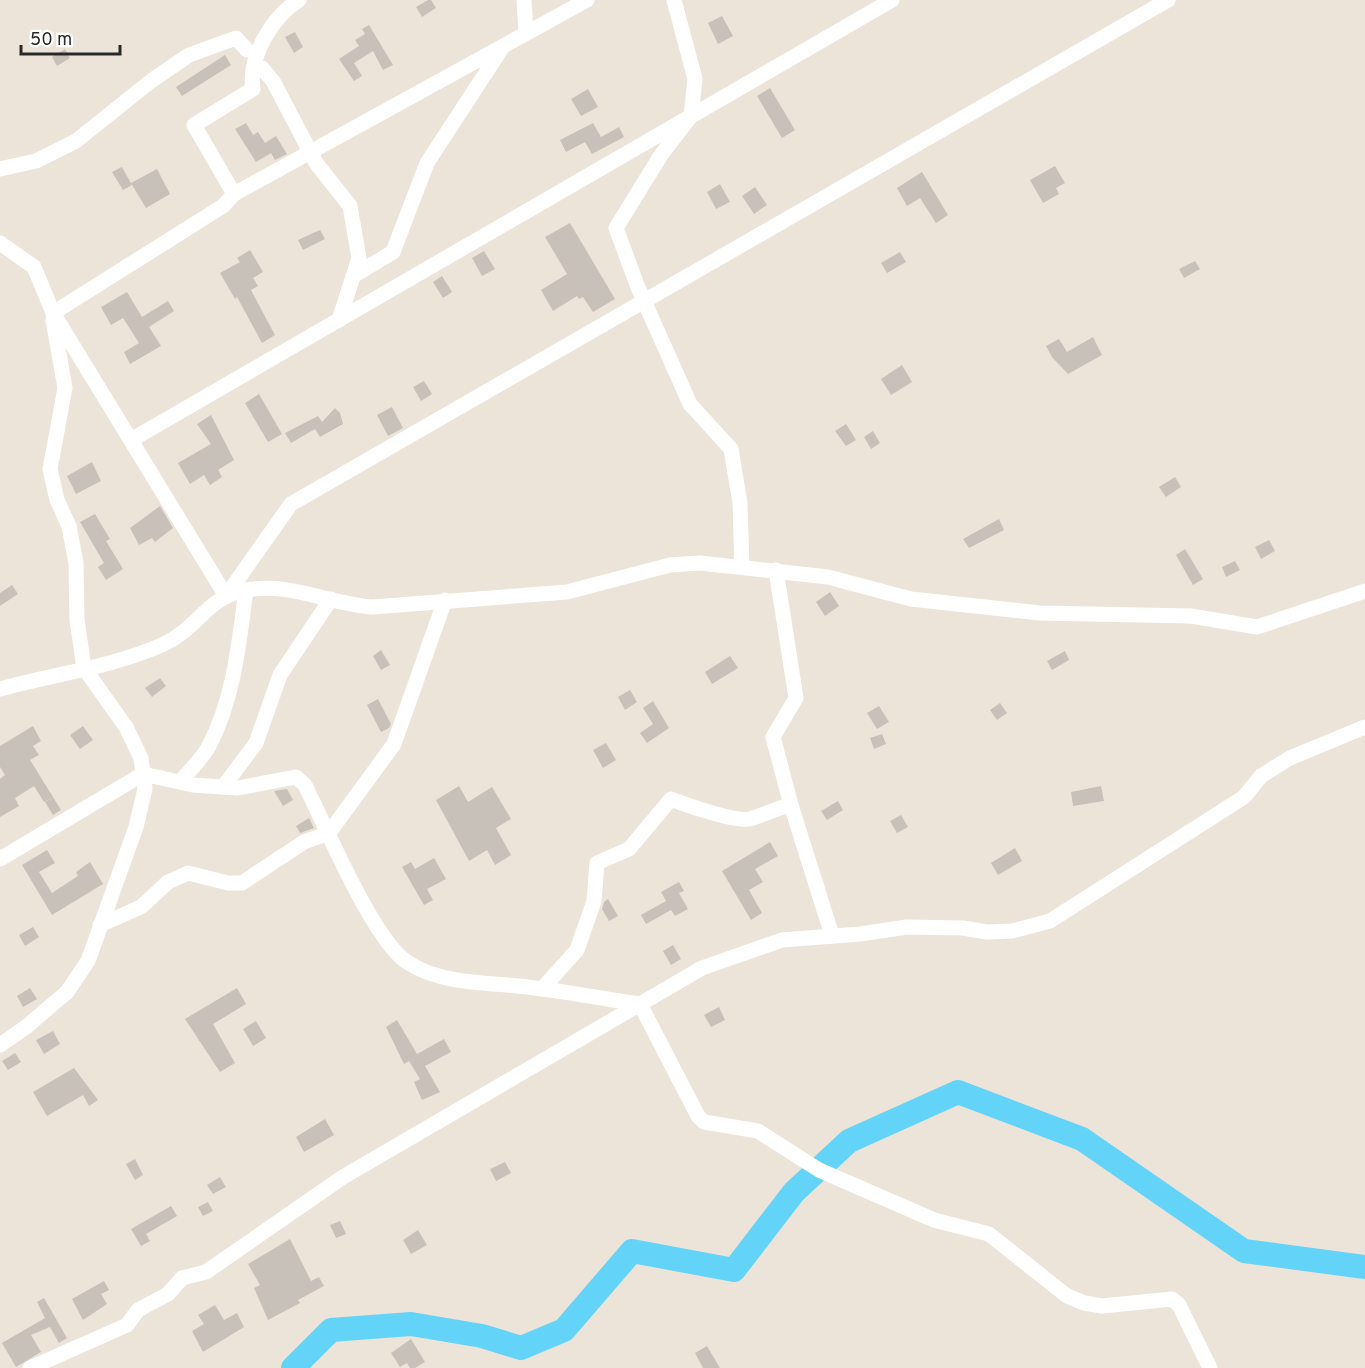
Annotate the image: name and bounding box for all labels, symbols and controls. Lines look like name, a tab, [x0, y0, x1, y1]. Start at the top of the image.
scale bar	[21, 18, 120, 56]
text: 50 m	[30, 29, 72, 52]

